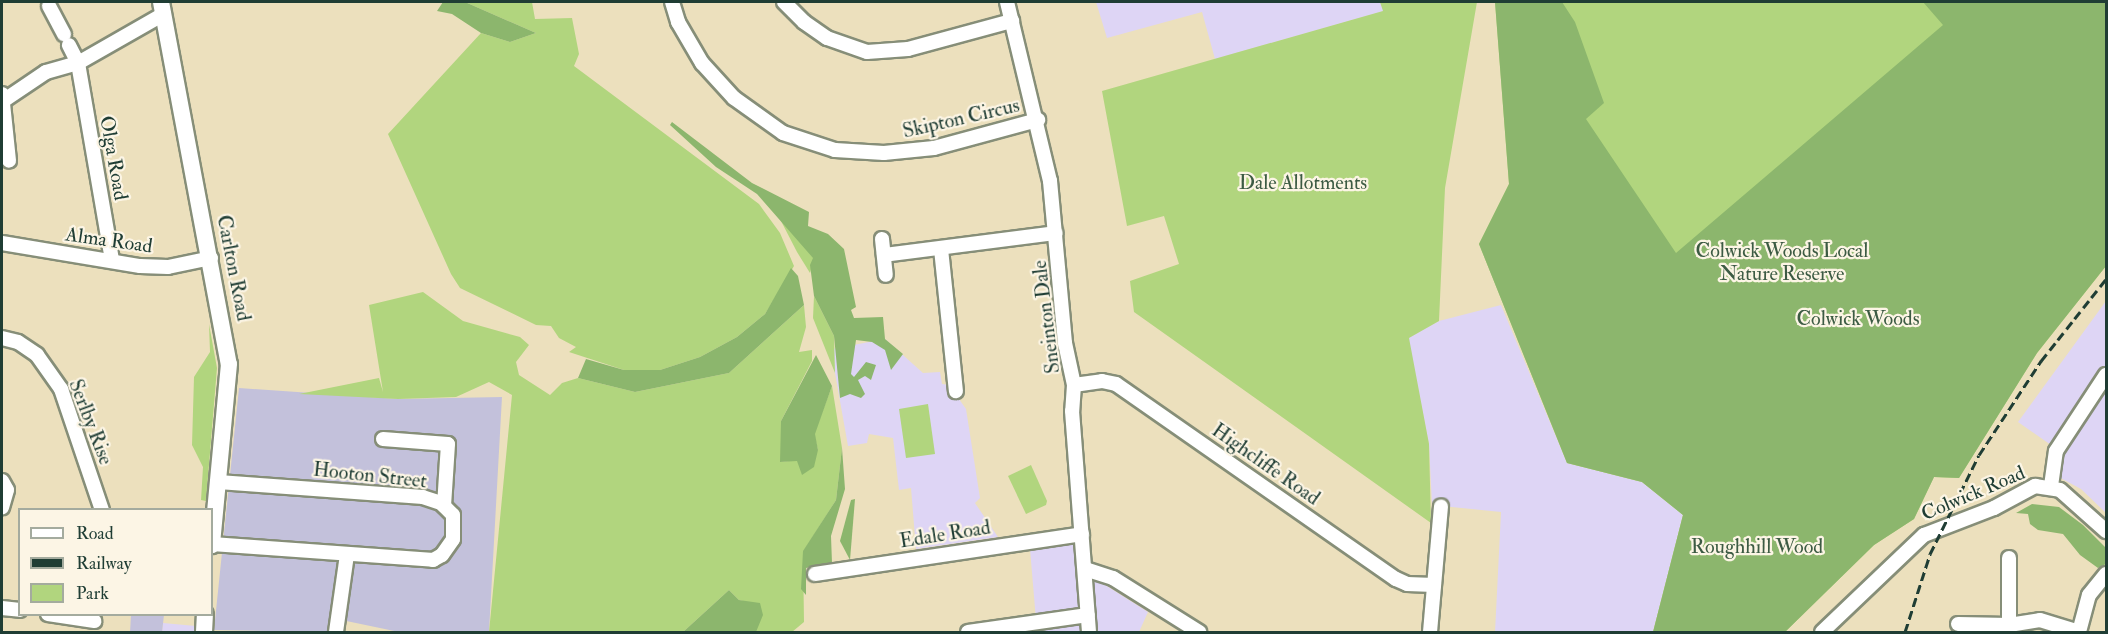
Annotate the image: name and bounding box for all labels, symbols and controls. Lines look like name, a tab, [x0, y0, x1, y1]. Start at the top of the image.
street label: Skipton Circus	[900, 93, 1022, 143]
street label: Olga Road	[95, 114, 133, 202]
park label: Dale Allotments	[1239, 170, 1367, 194]
street label: Carlton Road	[212, 213, 256, 323]
street label: Alma Road	[64, 222, 154, 258]
park label: Colwick Woods Local Nature Reserve	[1696, 239, 1868, 286]
street label: Sneinton Dale	[1027, 259, 1065, 375]
park label: Colwick Woods	[1796, 306, 1920, 330]
street label: Serlby Rise	[64, 376, 118, 468]
street label: Highcliffe Road	[1207, 418, 1325, 510]
street label: Hooton Street	[312, 457, 428, 493]
street label: Colwick Road	[1918, 460, 2028, 526]
legend	[18, 508, 213, 616]
street label: Edale Road	[898, 515, 992, 553]
text: Road	[76, 522, 114, 545]
park label: Roughhill Wood	[1691, 534, 1823, 558]
text: Railway	[76, 552, 132, 575]
text: Park	[76, 582, 109, 605]

